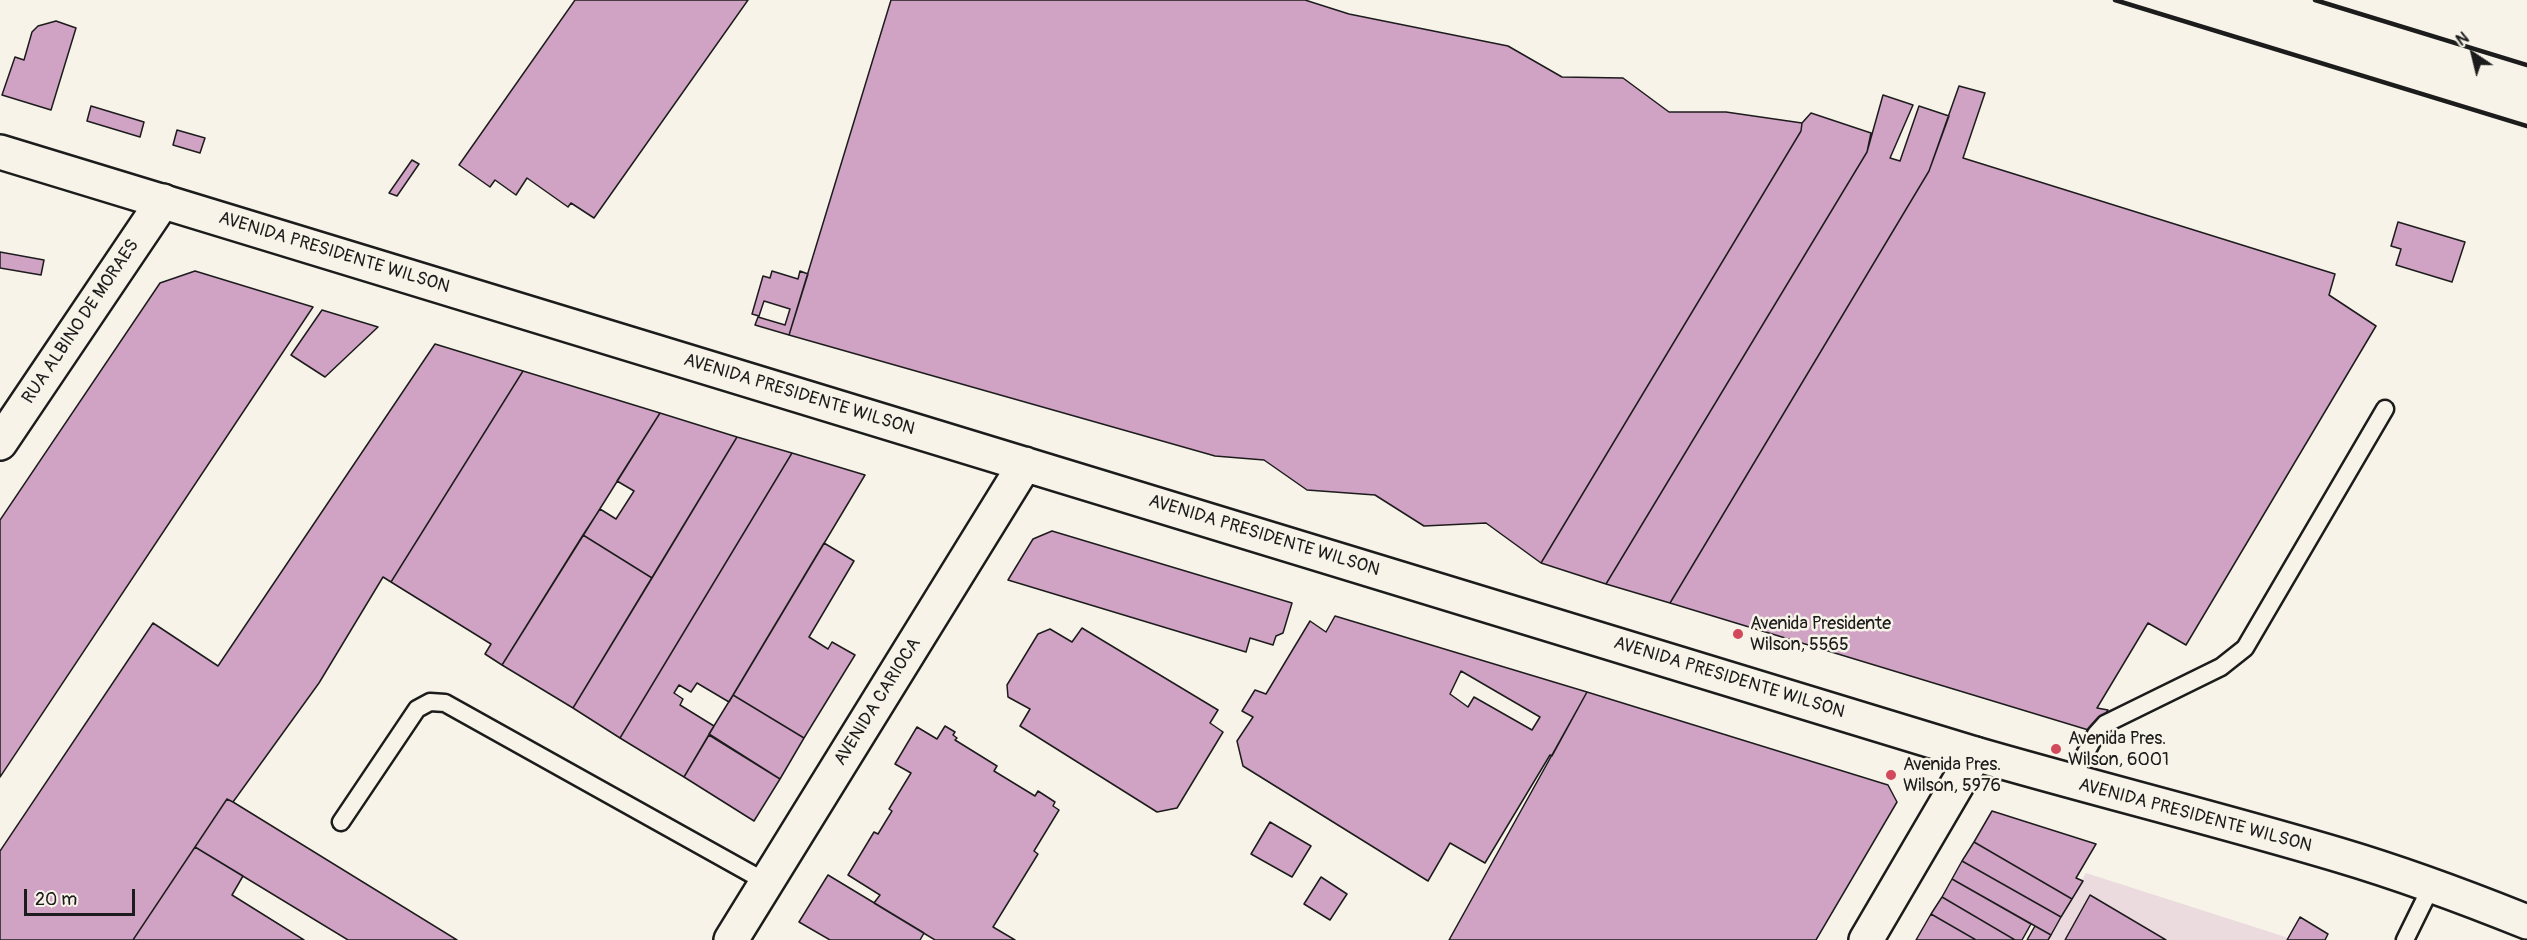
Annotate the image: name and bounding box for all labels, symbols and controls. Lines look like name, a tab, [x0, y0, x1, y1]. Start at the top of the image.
north arrow	[2443, 24, 2503, 84]
text: N	[2452, 28, 2473, 51]
street label: AVENIDA PRESIDENTE WILSON	[216, 208, 452, 298]
street label: RUA ALBINO DE MORAES	[18, 236, 144, 408]
street label: AVENIDA PRESIDENTE WILSON	[681, 350, 917, 440]
street label: AVENIDA PRESIDENTE WILSON	[1146, 491, 1382, 581]
place label: Avenida Presidente Wilson, 5565	[1750, 613, 1891, 656]
marker: Avenida Presidente Wilson, 5565	[1731, 627, 1745, 641]
street label: AVENIDA PRESIDENTE WILSON	[1611, 633, 1847, 723]
street label: AVENIDA CARIOCA	[830, 634, 926, 770]
place label: Avenida Pres. Wilson, 6001	[2068, 728, 2169, 771]
marker: Avenida Pres. Wilson, 6001	[2049, 742, 2063, 756]
place label: Avenida Pres. Wilson, 5976	[1903, 754, 2001, 796]
marker: Avenida Pres. Wilson, 5976	[1884, 768, 1898, 782]
street label: AVENIDA PRESIDENTE WILSON	[2076, 774, 2314, 858]
scale bar	[27, 877, 138, 915]
text: 20 m	[35, 888, 77, 911]

